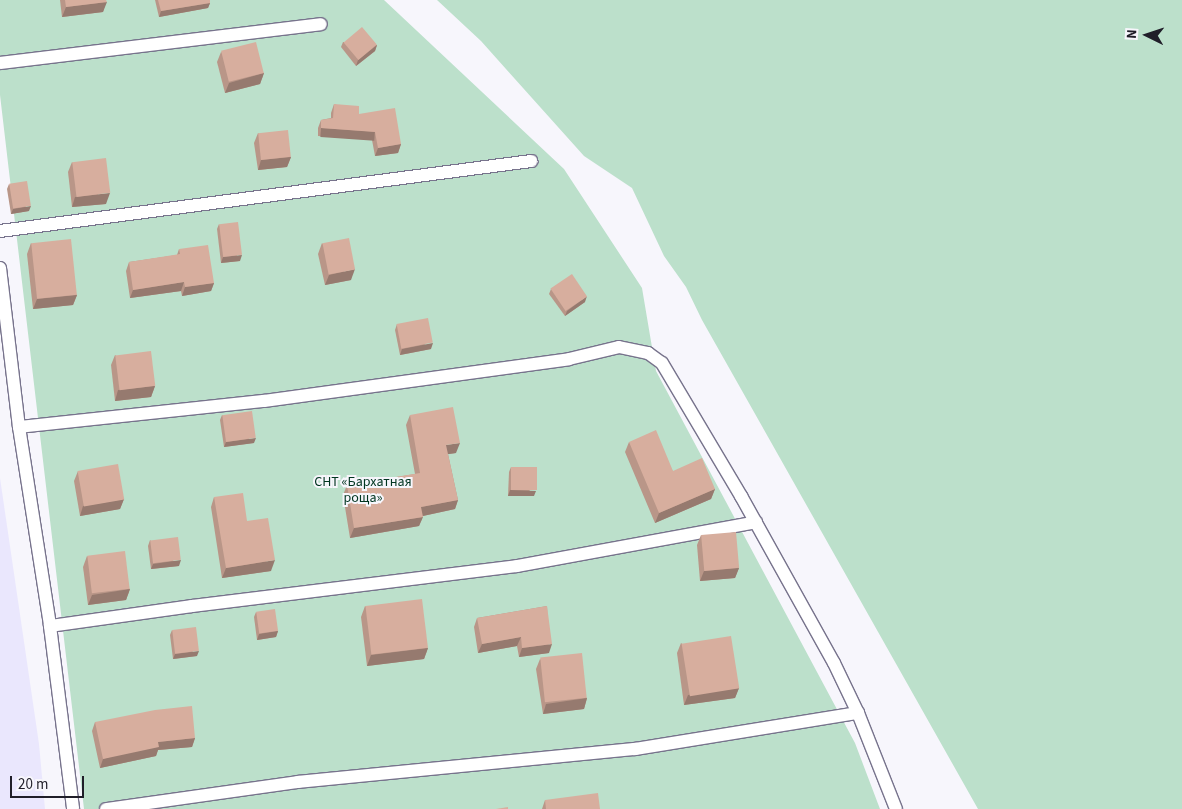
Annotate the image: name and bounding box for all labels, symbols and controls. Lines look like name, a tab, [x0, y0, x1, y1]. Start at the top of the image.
north arrow	[1122, 10, 1172, 60]
text: N	[1122, 29, 1142, 39]
park label: СНТ «Бархатная роща»	[314, 474, 412, 507]
scale bar	[12, 766, 86, 798]
text: 20 m	[18, 774, 48, 795]

